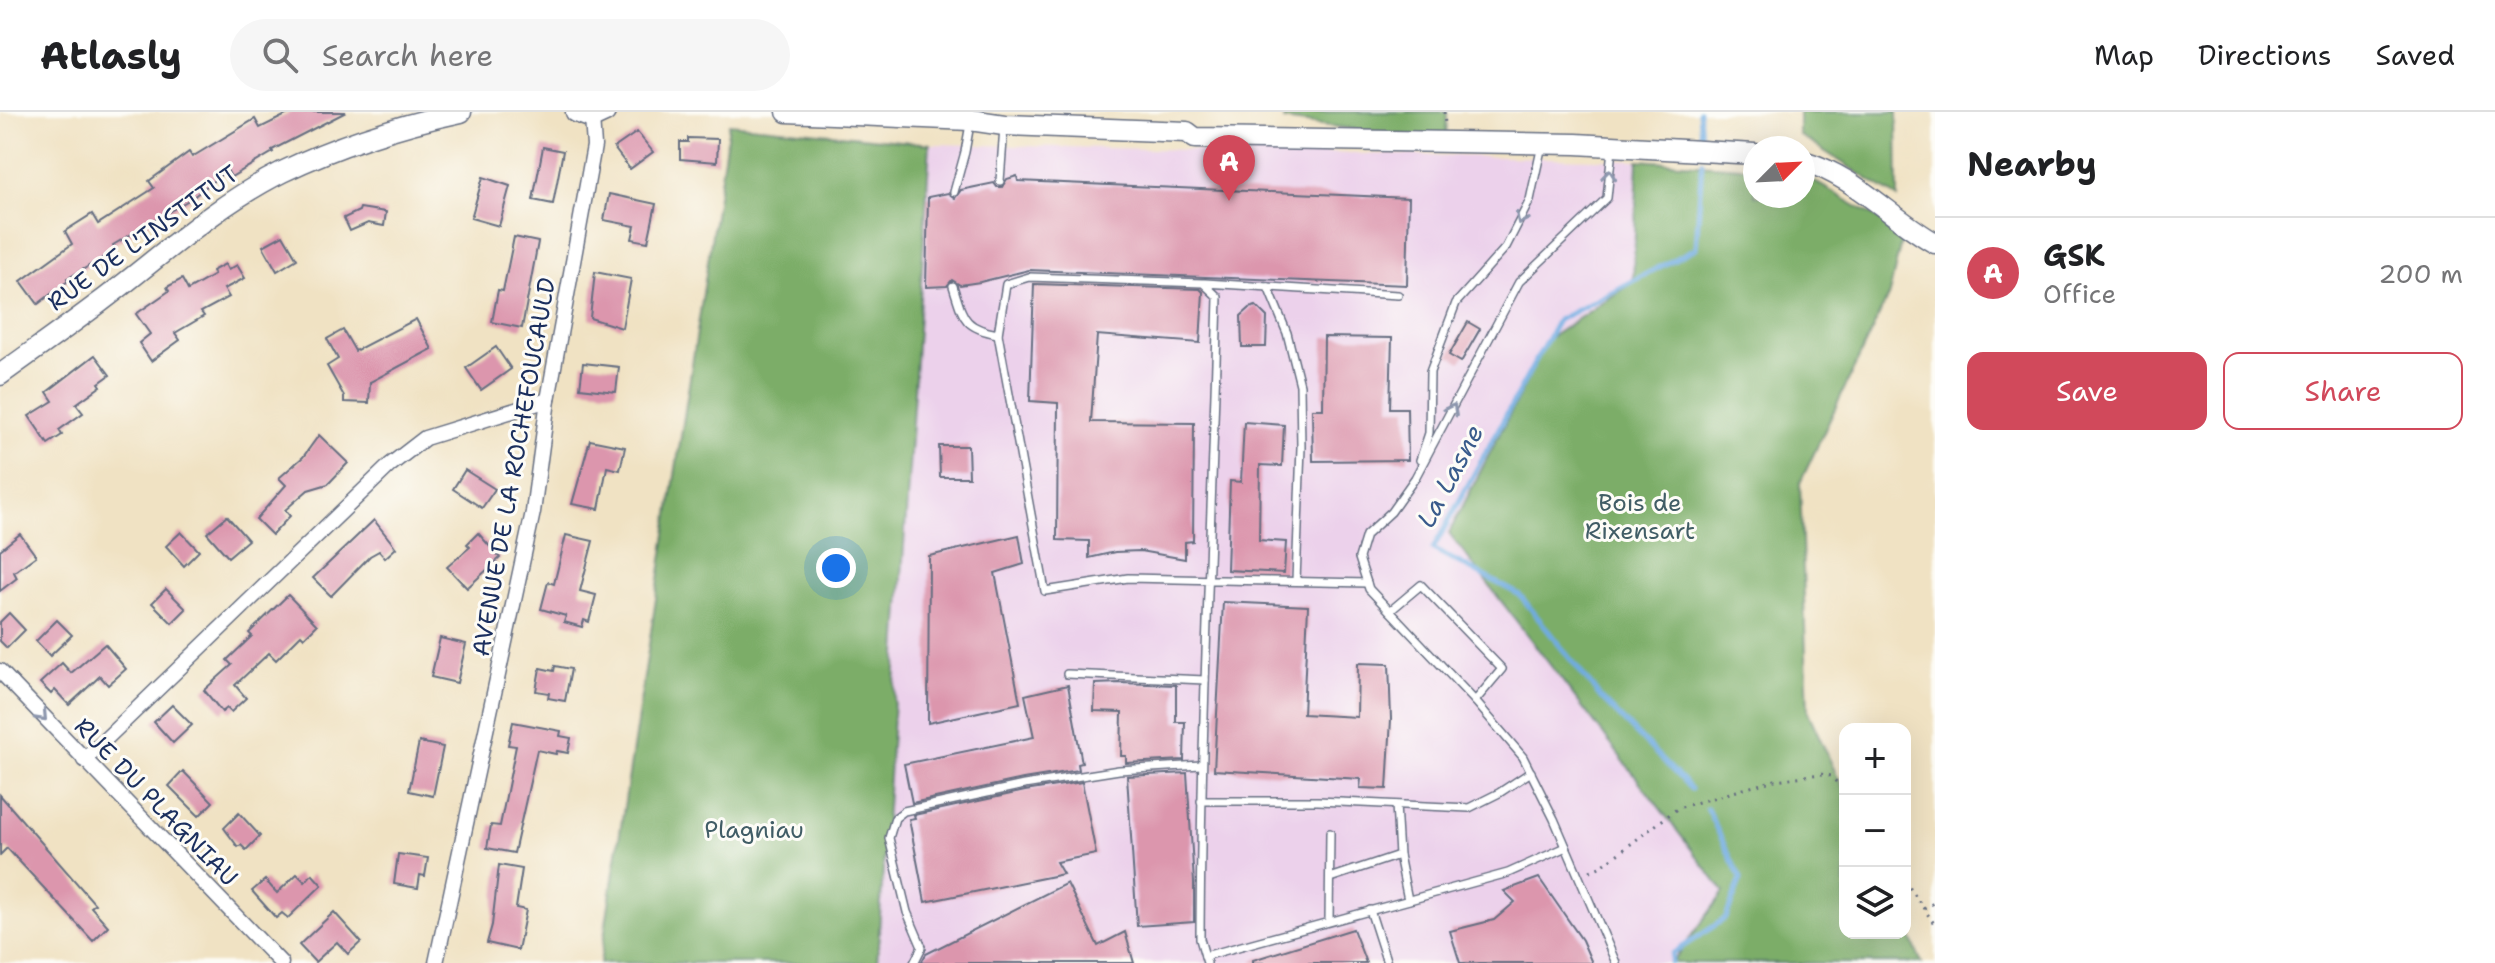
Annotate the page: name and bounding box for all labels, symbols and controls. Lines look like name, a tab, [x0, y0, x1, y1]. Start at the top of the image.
search box	[230, 19, 790, 91]
text: Atlasly	[40, 30, 182, 81]
icon: search	[258, 33, 302, 77]
text: Search here	[322, 35, 493, 76]
text: Map	[2094, 36, 2154, 74]
text: Directions	[2198, 36, 2332, 74]
text: Saved	[2376, 36, 2455, 74]
pin: A	[1203, 135, 1255, 201]
north arrow	[1743, 136, 1815, 208]
text: Nearby	[1967, 141, 2097, 187]
street label: RUE DE L'INSTITUT	[41, 158, 245, 318]
one-way arrow	[1601, 169, 1618, 182]
one-way arrow	[1515, 210, 1530, 225]
text: GSK	[2043, 235, 2105, 276]
text: A	[1983, 256, 2003, 291]
text: 200 m	[2378, 256, 2463, 291]
street label: AVENUE DE LA ROCHEFOUCAULD	[465, 275, 563, 659]
text: Office	[2043, 276, 2116, 311]
button: Save	[1967, 352, 2207, 430]
button: Share	[2223, 352, 2463, 430]
one-way arrow	[1442, 402, 1457, 417]
water label: La Lasne	[1408, 418, 1491, 533]
park label: Bois de Rixensart	[1585, 487, 1695, 547]
your location	[816, 548, 856, 588]
one-way arrow	[32, 706, 46, 721]
street label: RUE DU PLAGNIAU	[67, 711, 245, 893]
map controls	[1839, 723, 1911, 939]
button: +	[1839, 723, 1911, 795]
button: −	[1839, 795, 1911, 867]
park label: Plagniau	[704, 814, 804, 846]
button: layers	[1839, 867, 1911, 939]

